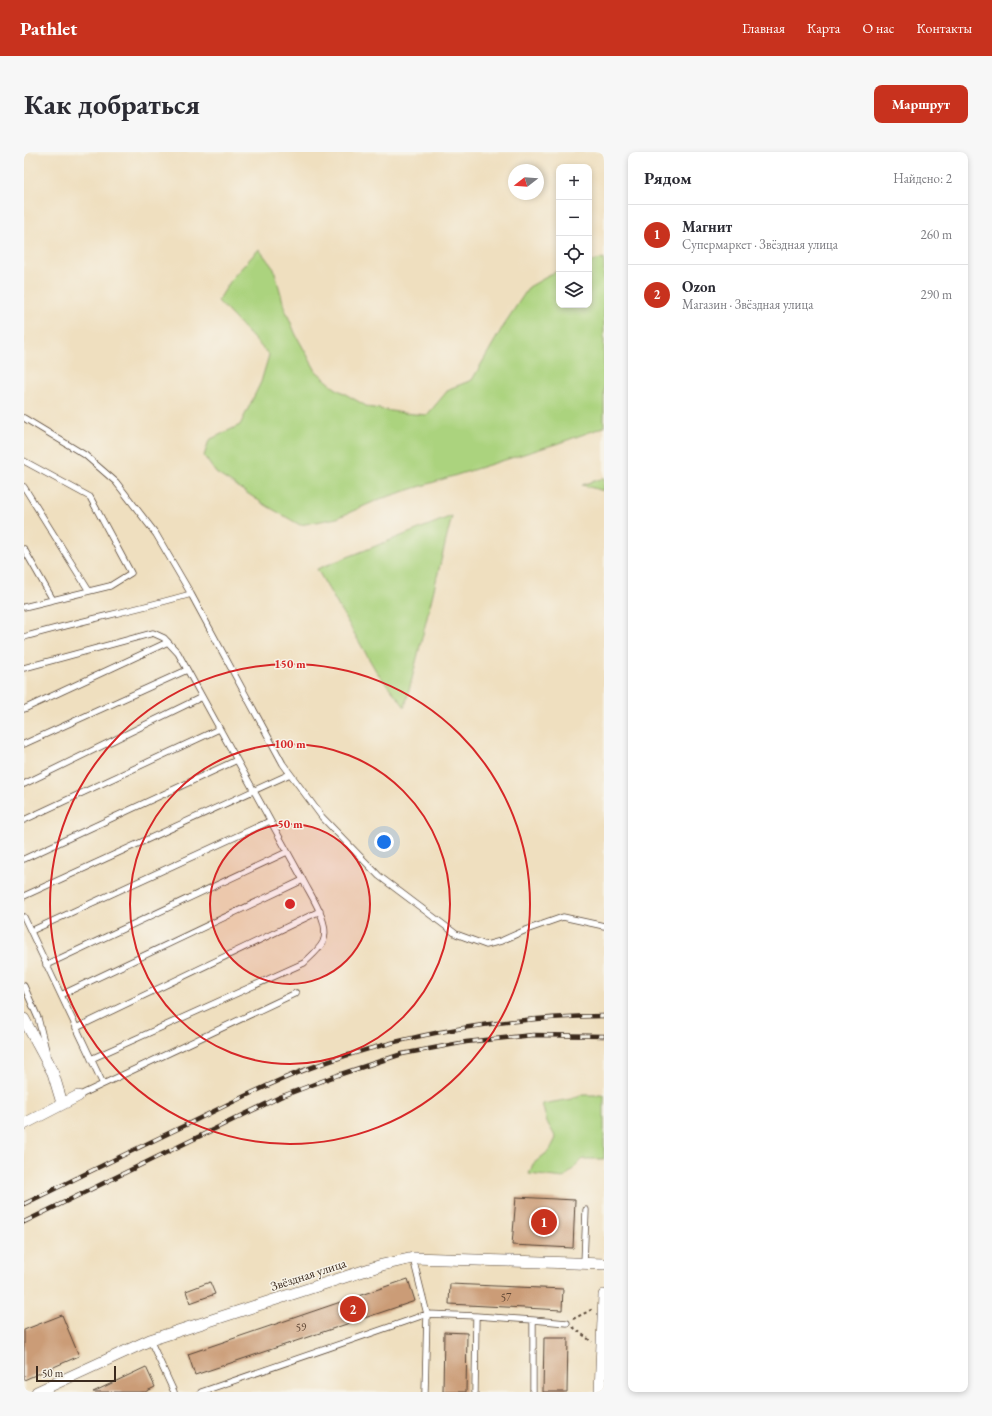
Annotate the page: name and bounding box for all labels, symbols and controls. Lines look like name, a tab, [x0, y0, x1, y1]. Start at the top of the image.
text: Pathlet	[20, 16, 77, 41]
text: Главная	[742, 19, 785, 37]
text: Карта	[807, 19, 840, 37]
text: О нас	[862, 19, 894, 37]
text: Контакты	[916, 19, 972, 37]
button: Маршрут	[874, 85, 968, 123]
text: Как добраться	[24, 86, 200, 122]
north arrow	[508, 164, 544, 200]
map controls	[556, 164, 592, 308]
button: +	[556, 164, 592, 200]
text: Рядом	[644, 167, 692, 189]
text: Найдено: 2	[893, 170, 952, 187]
button: −	[556, 200, 592, 236]
text: Магнит	[682, 217, 732, 236]
text: 1	[654, 226, 660, 243]
text: 260 m	[921, 226, 952, 243]
button: locate	[556, 236, 592, 272]
text: Супермаркет · Звёздная улица	[682, 236, 838, 253]
button: layers	[556, 272, 592, 308]
text: Ozon	[682, 277, 716, 296]
text: 2	[654, 286, 660, 303]
text: 290 m	[921, 286, 952, 303]
text: Магазин · Звёздная улица	[682, 296, 813, 313]
text: 150 m	[274, 656, 306, 672]
text: 100 m	[274, 736, 306, 752]
text: 50 m	[277, 816, 303, 832]
your location	[374, 832, 394, 852]
centre of rings	[283, 897, 297, 911]
pin: 1	[531, 1207, 557, 1237]
street label: Звёздная улица	[268, 1254, 349, 1295]
house number: 57	[501, 1290, 512, 1304]
pin: 2	[340, 1294, 366, 1324]
house number: 59	[296, 1320, 307, 1334]
scale bar	[36, 1364, 116, 1383]
text: 50 m	[42, 1366, 63, 1380]

